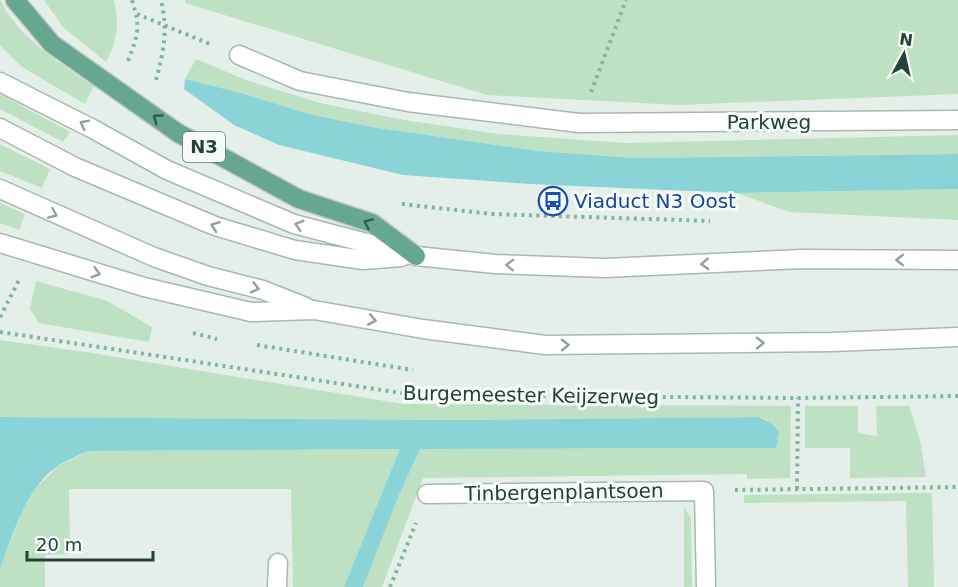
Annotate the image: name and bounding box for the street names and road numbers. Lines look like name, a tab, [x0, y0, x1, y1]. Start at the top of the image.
street label: Parkweg	[727, 110, 811, 134]
road number: N3	[183, 132, 225, 162]
street label: Burgemeester Keijzerweg	[403, 381, 659, 409]
street label: Tinbergenplantsoen	[463, 478, 664, 506]

